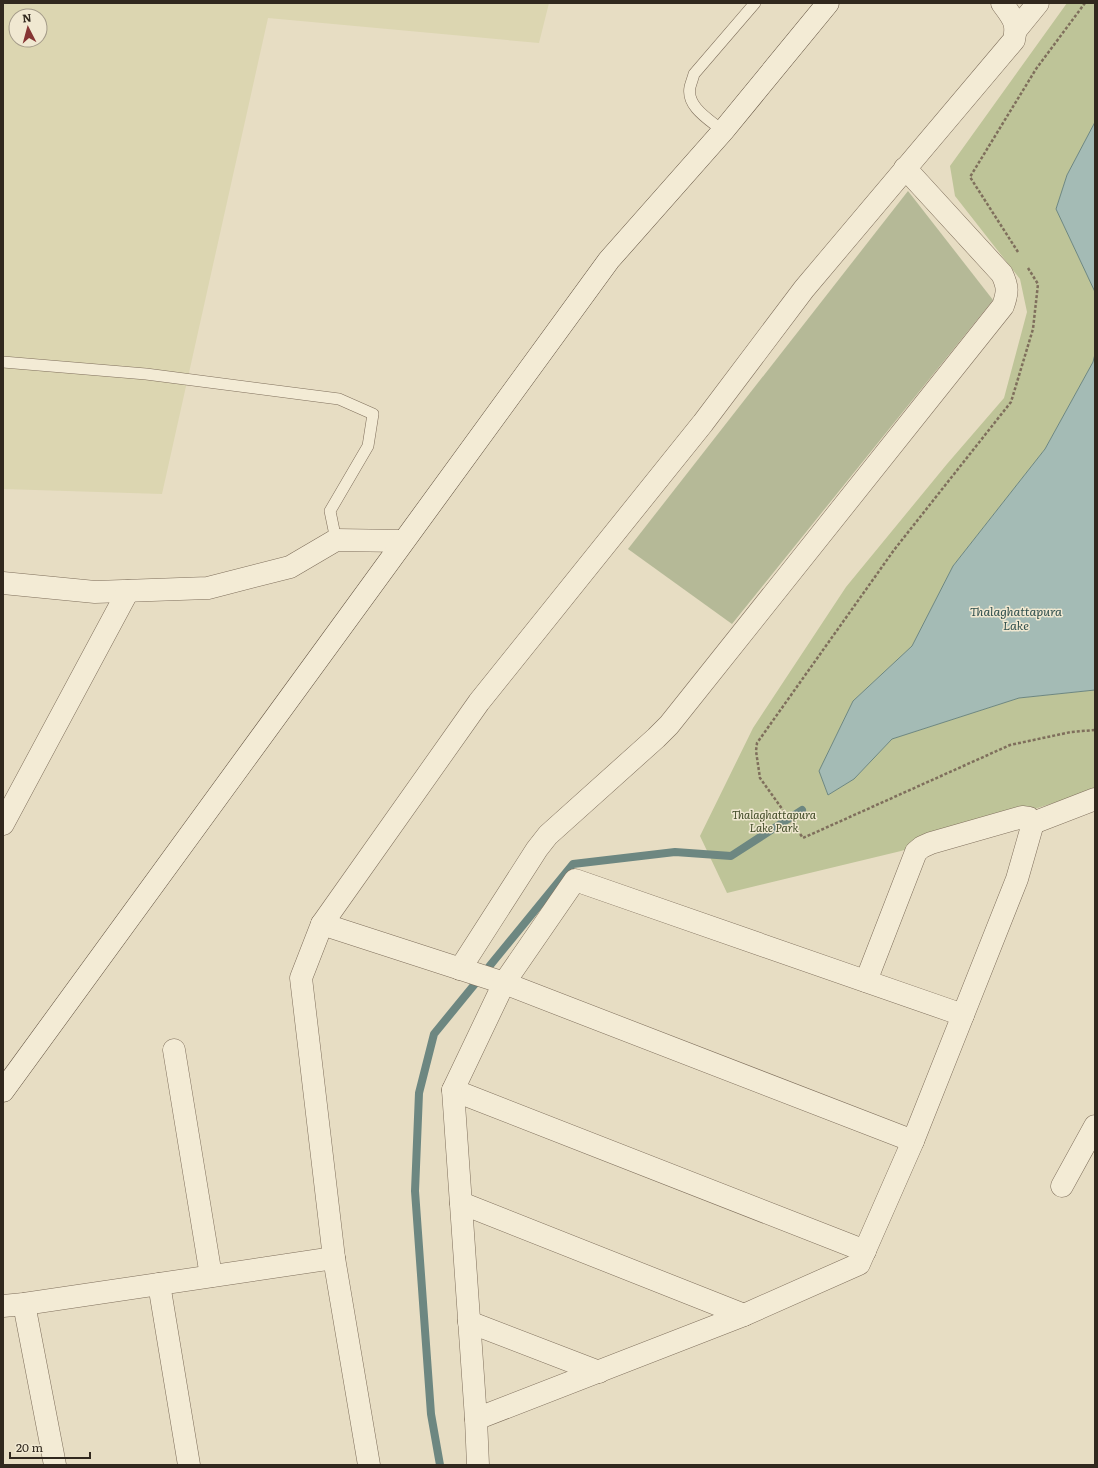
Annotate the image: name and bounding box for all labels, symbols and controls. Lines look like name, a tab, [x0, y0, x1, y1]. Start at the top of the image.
north arrow	[8, 8, 48, 48]
text: N	[21, 9, 32, 25]
water label: Thalaghattapura Lake	[970, 602, 1062, 634]
park label: Thalaghattapura Lake Park	[732, 806, 817, 835]
scale bar	[10, 1434, 90, 1460]
text: 20 m	[16, 1438, 43, 1456]

